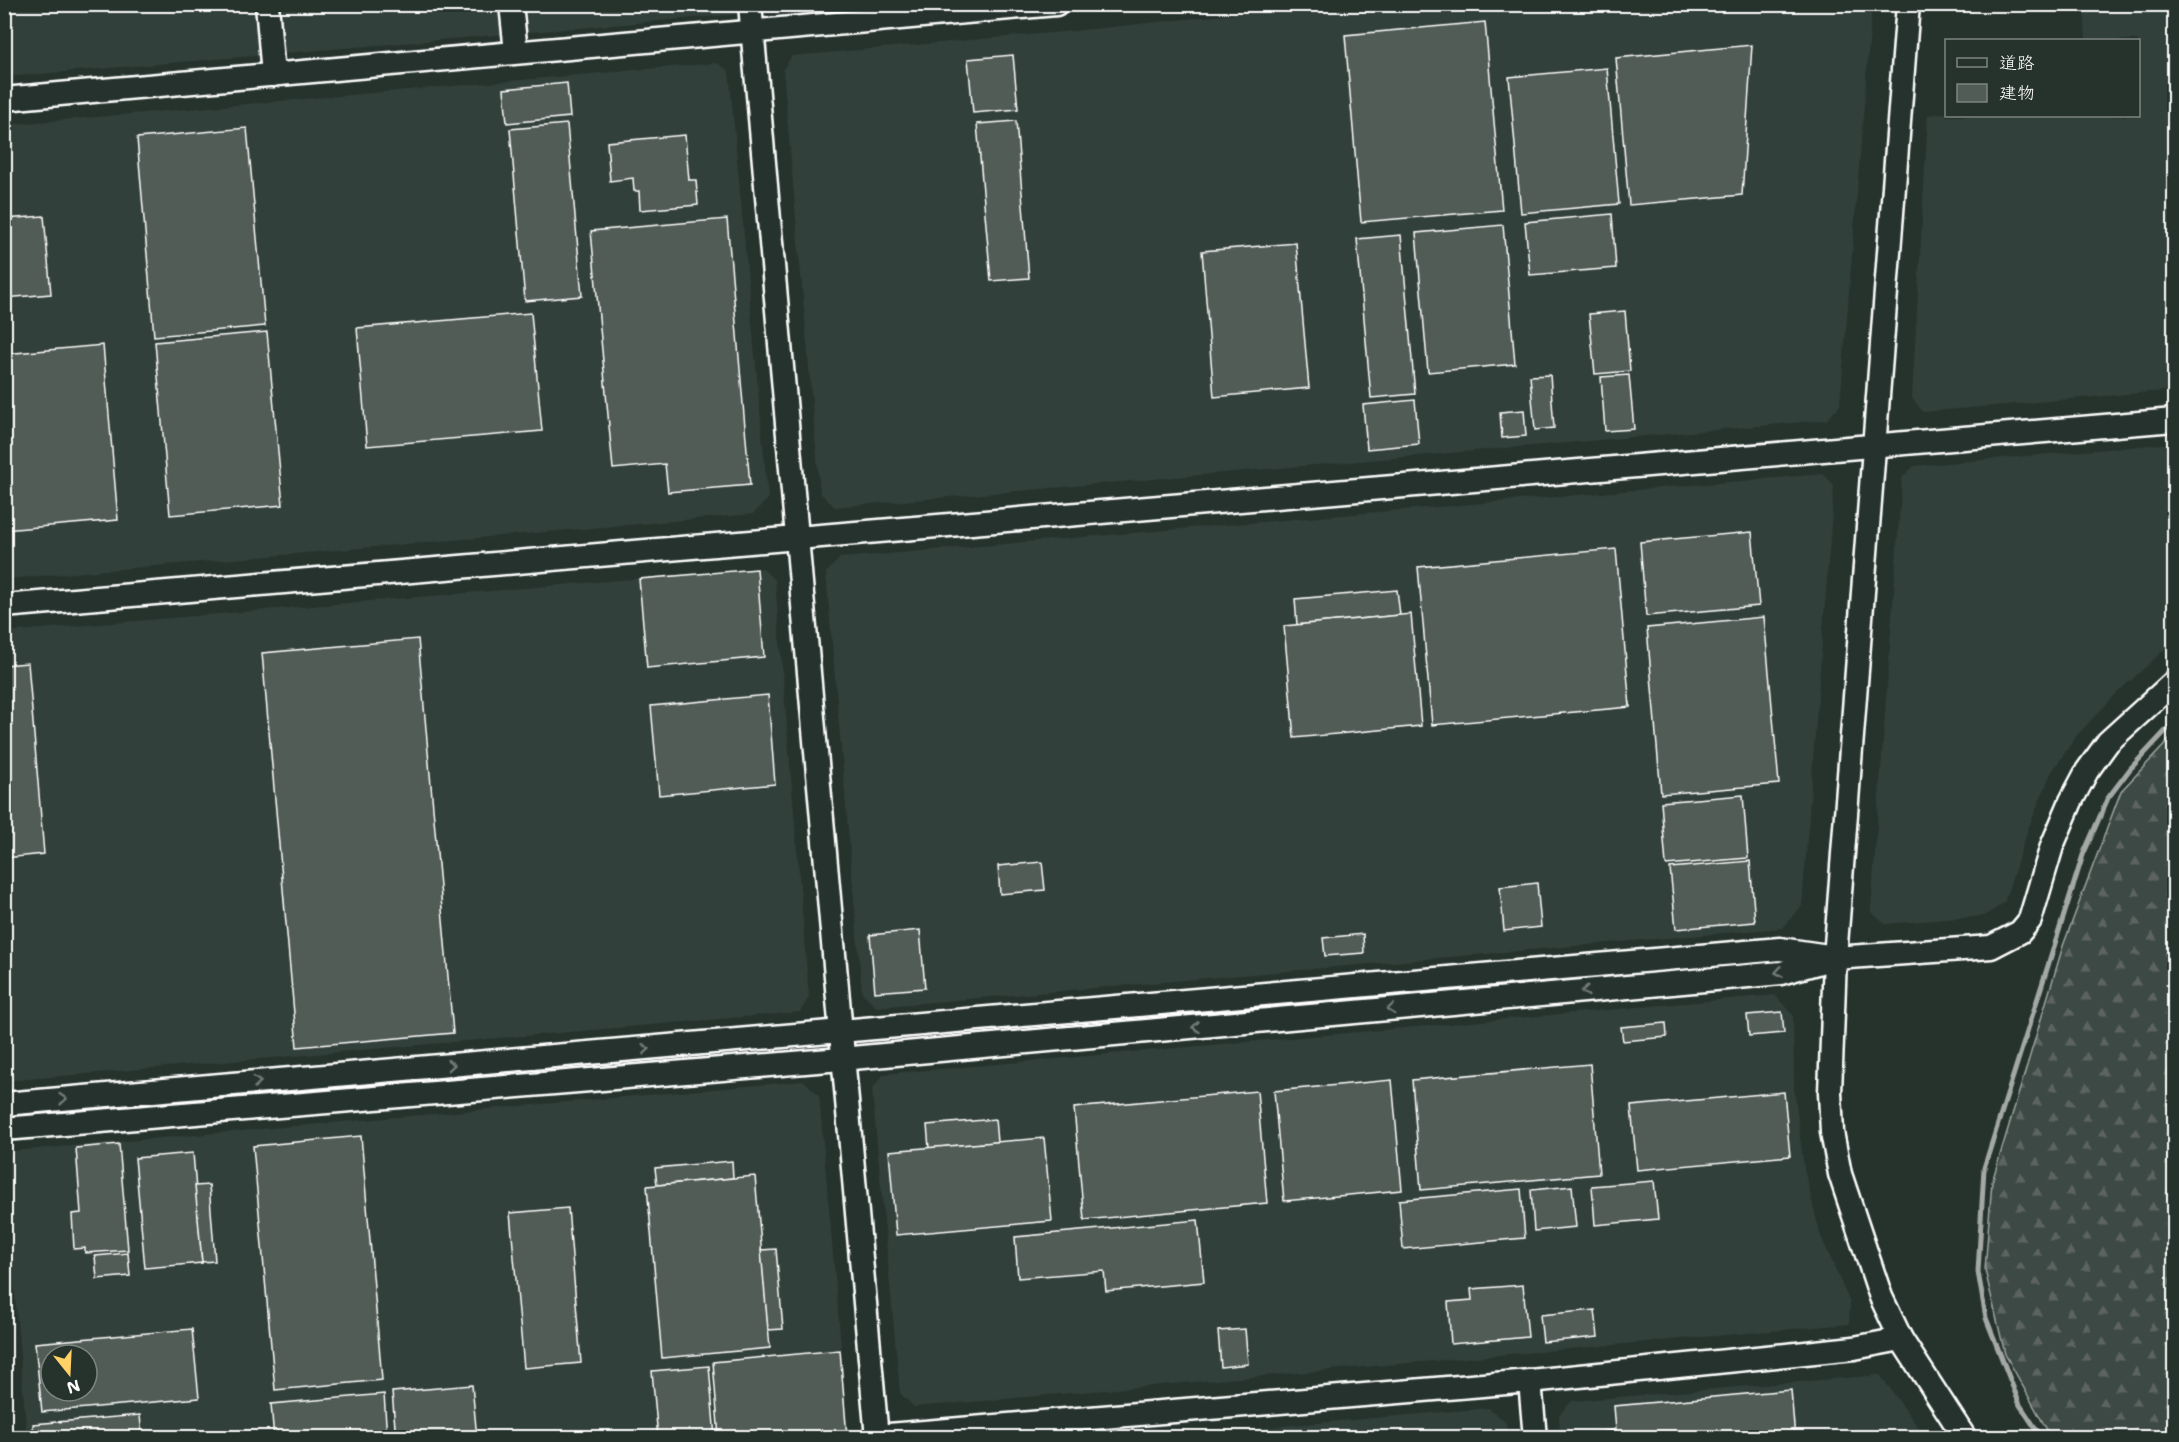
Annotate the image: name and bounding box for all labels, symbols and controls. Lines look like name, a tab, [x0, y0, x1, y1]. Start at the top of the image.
legend	[1945, 39, 2140, 117]
text: 道路	[1999, 51, 2035, 75]
text: 建物	[1999, 81, 2035, 105]
one-way arrow	[1774, 965, 1784, 978]
one-way arrow	[1580, 984, 1589, 997]
one-way arrow	[1386, 1002, 1395, 1015]
one-way arrow	[1192, 1020, 1201, 1033]
one-way arrow	[641, 1042, 650, 1055]
one-way arrow	[447, 1059, 456, 1072]
one-way arrow	[253, 1076, 262, 1089]
one-way arrow	[58, 1093, 67, 1106]
north arrow	[39, 1343, 99, 1403]
text: N	[64, 1375, 83, 1399]

